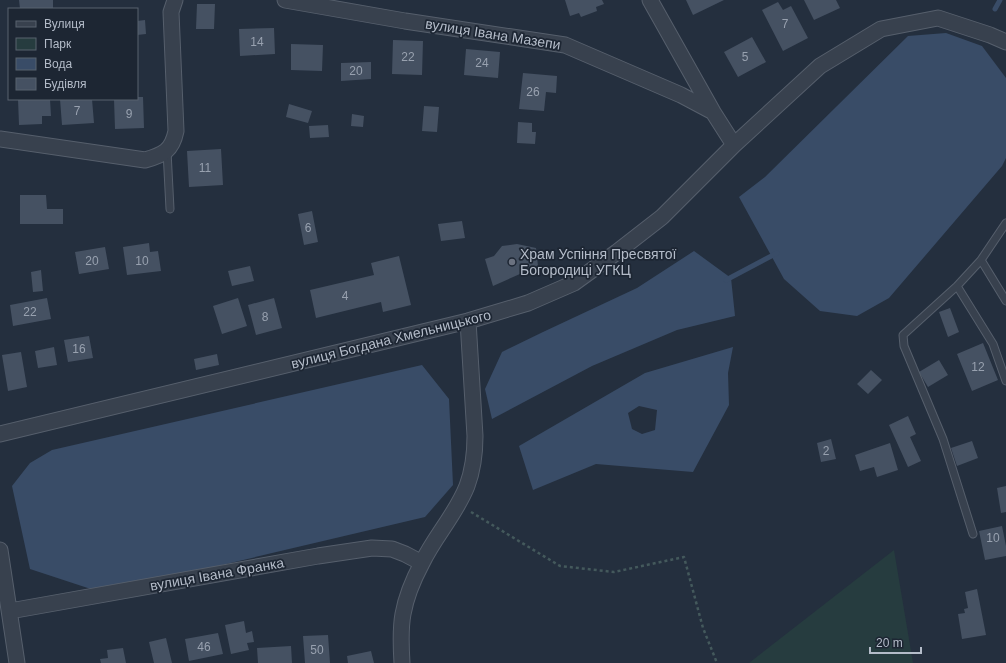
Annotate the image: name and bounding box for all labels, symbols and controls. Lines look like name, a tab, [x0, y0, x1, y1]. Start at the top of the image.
legend	[8, 8, 138, 100]
street label: вулиця Івана Мазепи	[424, 15, 562, 53]
text: Вулиця	[44, 17, 85, 31]
house number: 7	[782, 17, 789, 31]
house number: 14	[250, 35, 264, 49]
text: Парк	[44, 37, 72, 51]
house number: 22	[401, 50, 415, 64]
house number: 5	[742, 50, 749, 64]
house number: 24	[475, 56, 489, 70]
text: Вода	[44, 57, 72, 71]
house number: 20	[349, 64, 363, 78]
text: Будівля	[44, 77, 86, 91]
house number: 26	[526, 85, 540, 99]
house number: 7	[74, 104, 81, 118]
house number: 9	[126, 107, 133, 121]
house number: 11	[199, 161, 212, 175]
house number: 6	[305, 221, 312, 235]
place label: Храм Успіння Пресвятої Богородиці УГКЦ	[520, 246, 677, 278]
house number: 20	[85, 254, 99, 268]
house number: 10	[135, 254, 149, 268]
marker: Храм Успіння Пресвятої Богородиці УГКЦ	[507, 257, 517, 267]
house number: 4	[342, 289, 349, 303]
house number: 22	[23, 305, 37, 319]
street label: вулиця Богдана Хмельницького	[289, 306, 493, 372]
house number: 8	[262, 310, 269, 324]
house number: 16	[72, 342, 86, 356]
house number: 12	[971, 360, 985, 374]
house number: 2	[823, 444, 830, 458]
house number: 10	[986, 531, 1000, 545]
street label: вулиця Івана Франка	[149, 554, 285, 594]
scale bar	[870, 629, 921, 655]
text: 20 m	[876, 636, 903, 650]
house number: 46	[197, 640, 211, 654]
house number: 50	[310, 643, 324, 657]

